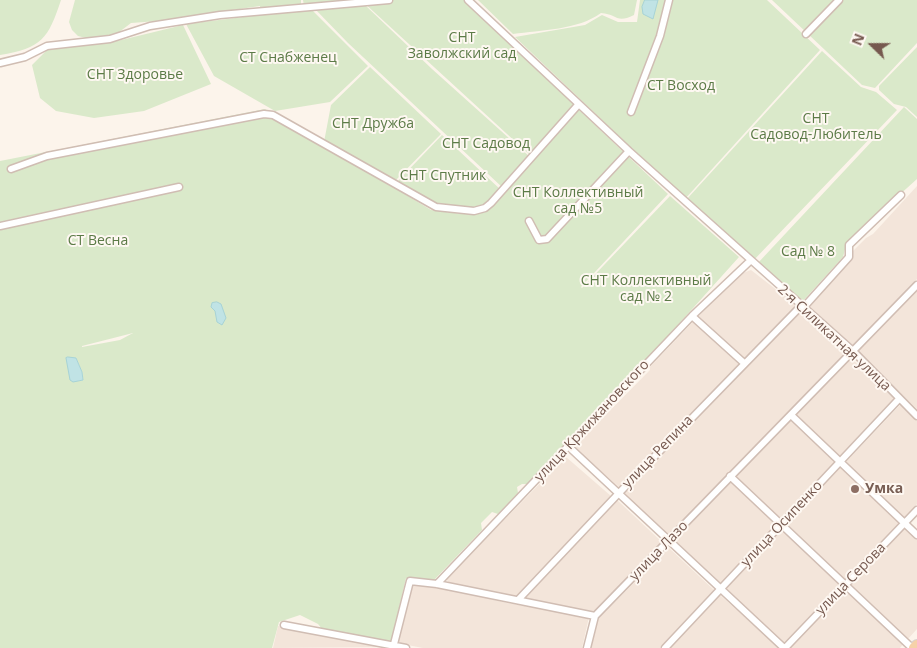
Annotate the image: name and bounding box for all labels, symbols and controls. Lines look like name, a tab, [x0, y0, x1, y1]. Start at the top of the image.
north arrow	[847, 20, 897, 70]
park label: СНТ Заволжский сад	[408, 30, 516, 62]
text: N	[847, 30, 869, 48]
park label: СТ Снабженец	[239, 50, 337, 66]
park label: СНТ Здоровье	[87, 67, 183, 83]
park label: СТ Восход	[647, 78, 715, 94]
park label: СНТ Садовод-Любитель	[750, 111, 882, 144]
park label: СНТ Дружба	[332, 116, 414, 132]
park label: СНТ Садовод	[442, 136, 530, 152]
park label: СНТ Спутник	[400, 168, 486, 184]
park label: СНТ Коллективный сад №5	[513, 185, 643, 218]
park label: СТ Весна	[68, 233, 128, 249]
park label: Сад № 8	[781, 244, 835, 260]
park label: СНТ Коллективный сад № 2	[581, 273, 711, 306]
street label: 2-я Силикатная улица	[774, 281, 894, 395]
street label: улица Кржижановского	[531, 357, 653, 485]
street label: улица Репина	[619, 412, 697, 492]
street label: улица Осипенко	[738, 477, 826, 571]
place label: Умка	[865, 481, 903, 497]
marker: Умка	[849, 483, 861, 495]
street label: улица Лазо	[626, 517, 692, 585]
street label: улица Серова	[812, 540, 890, 618]

